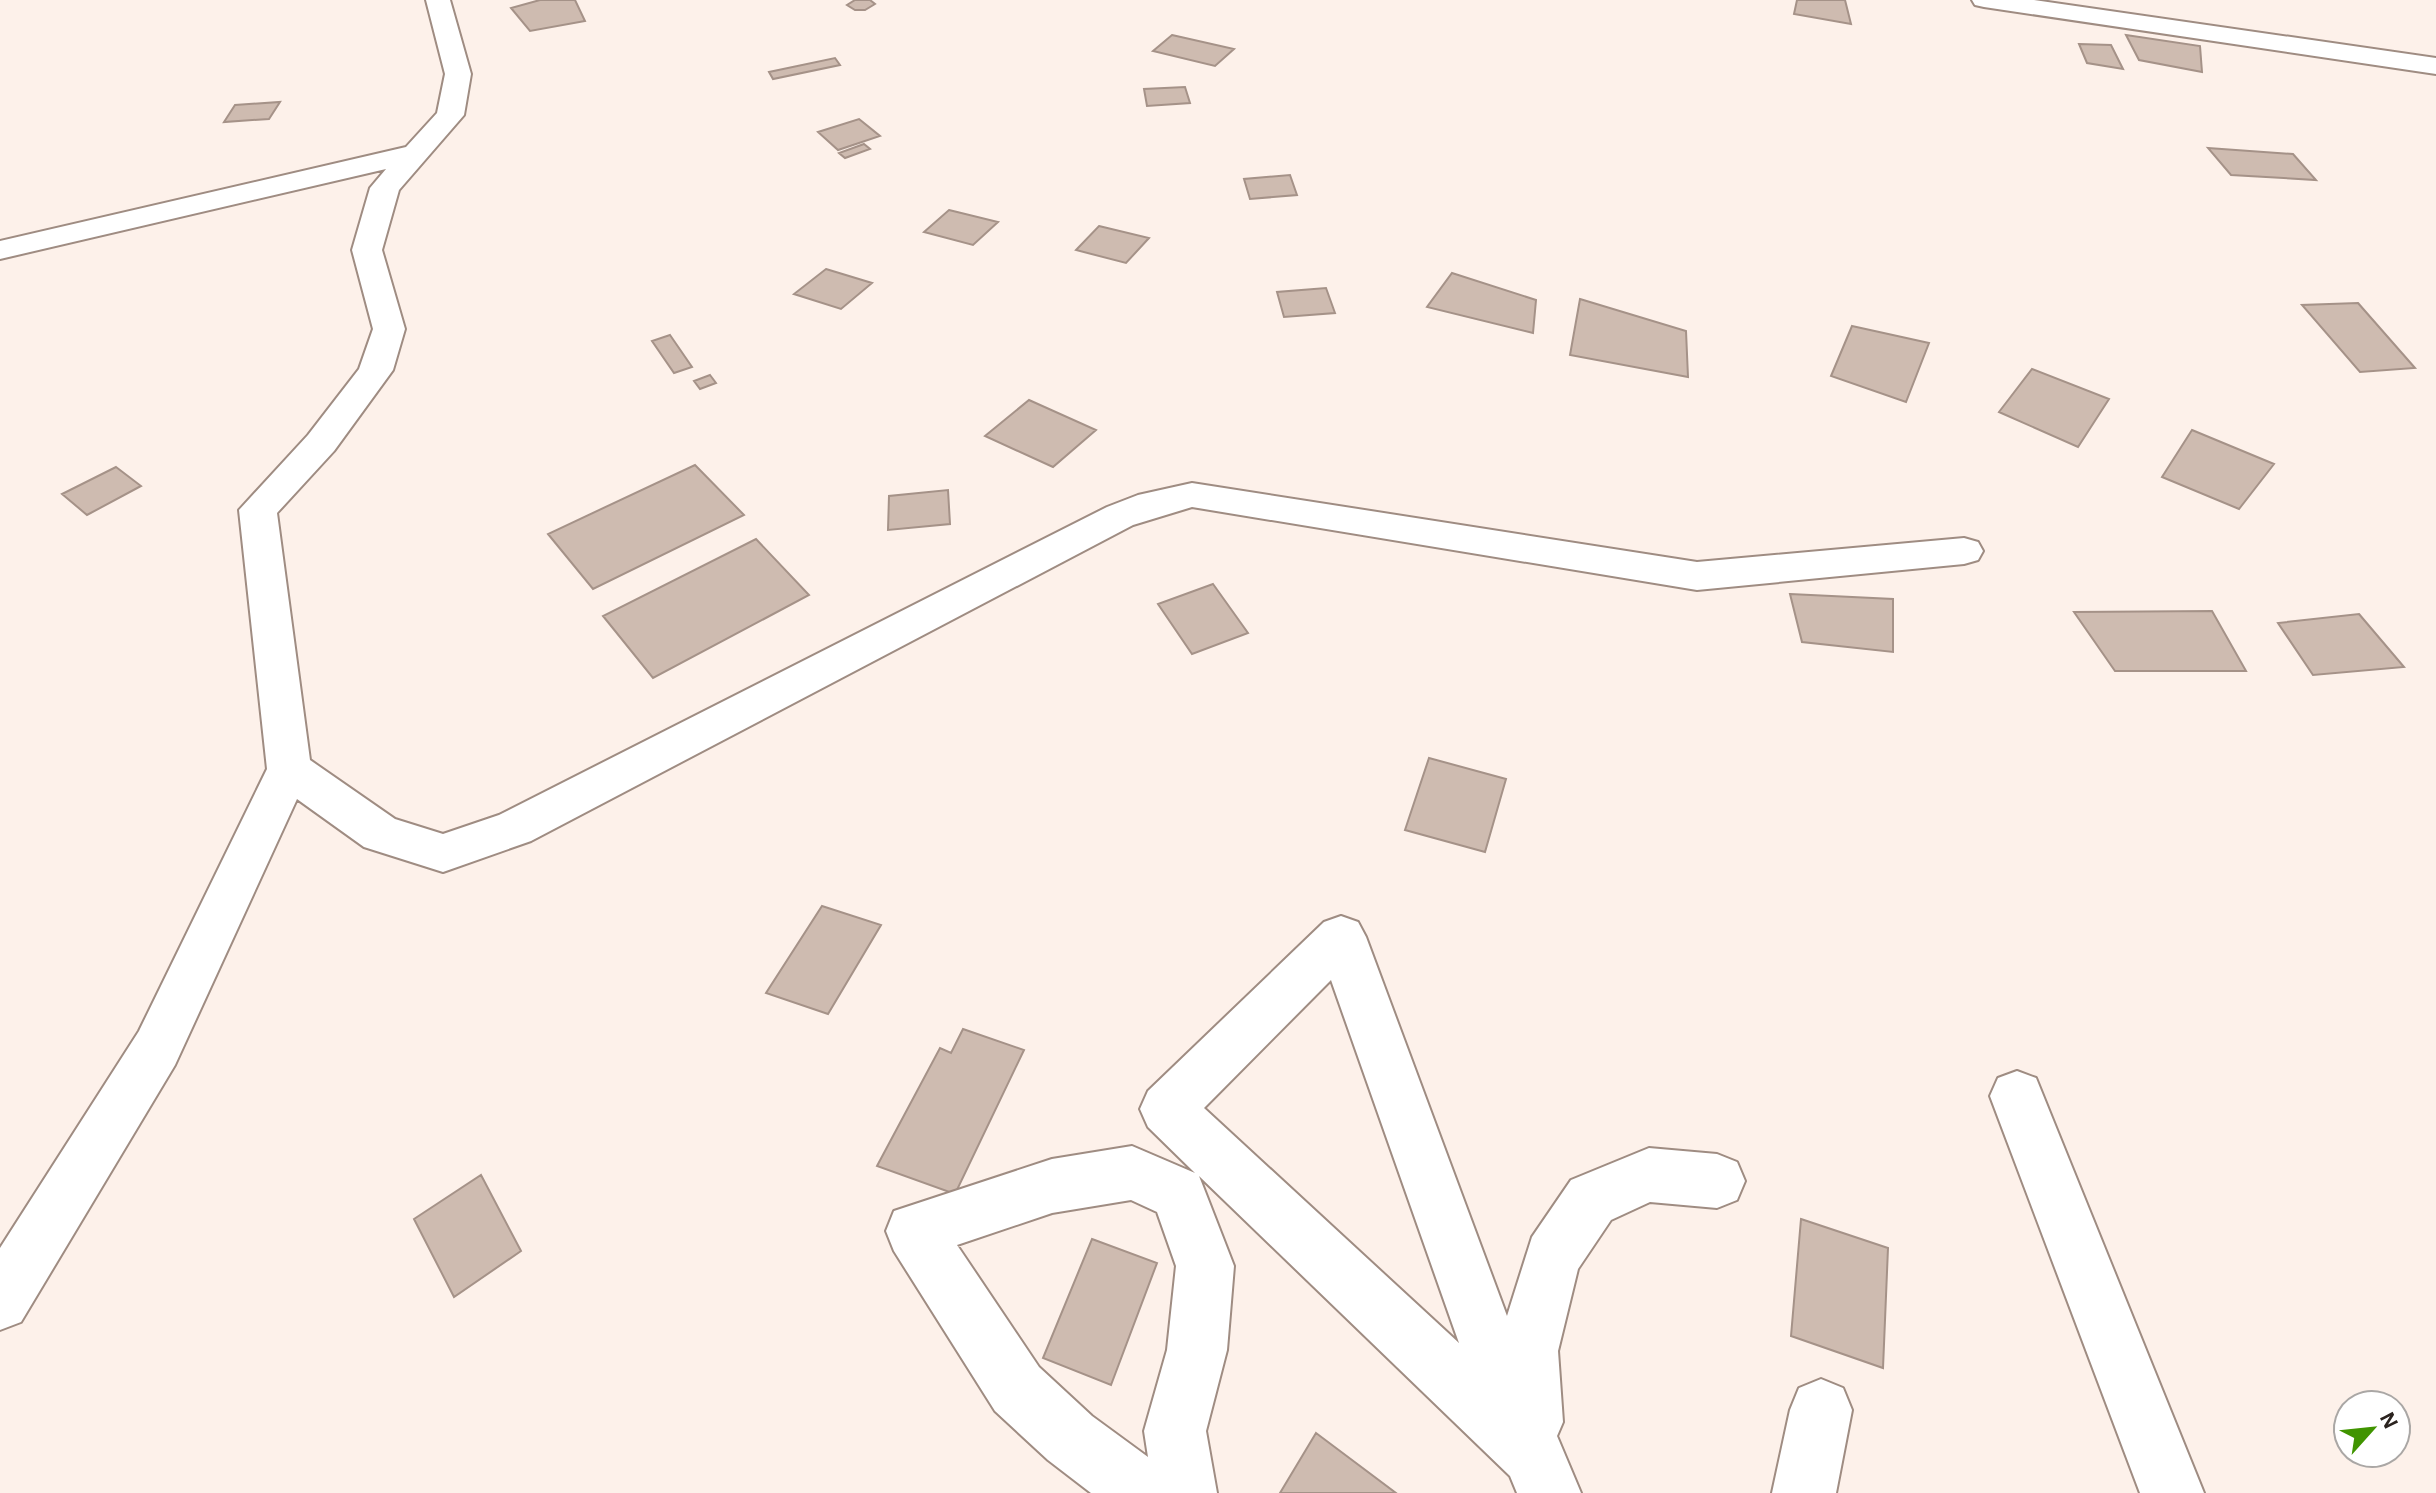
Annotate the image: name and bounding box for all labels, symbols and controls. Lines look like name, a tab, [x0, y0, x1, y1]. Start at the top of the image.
north arrow	[2332, 1389, 2412, 1469]
text: N	[2376, 1409, 2402, 1432]

